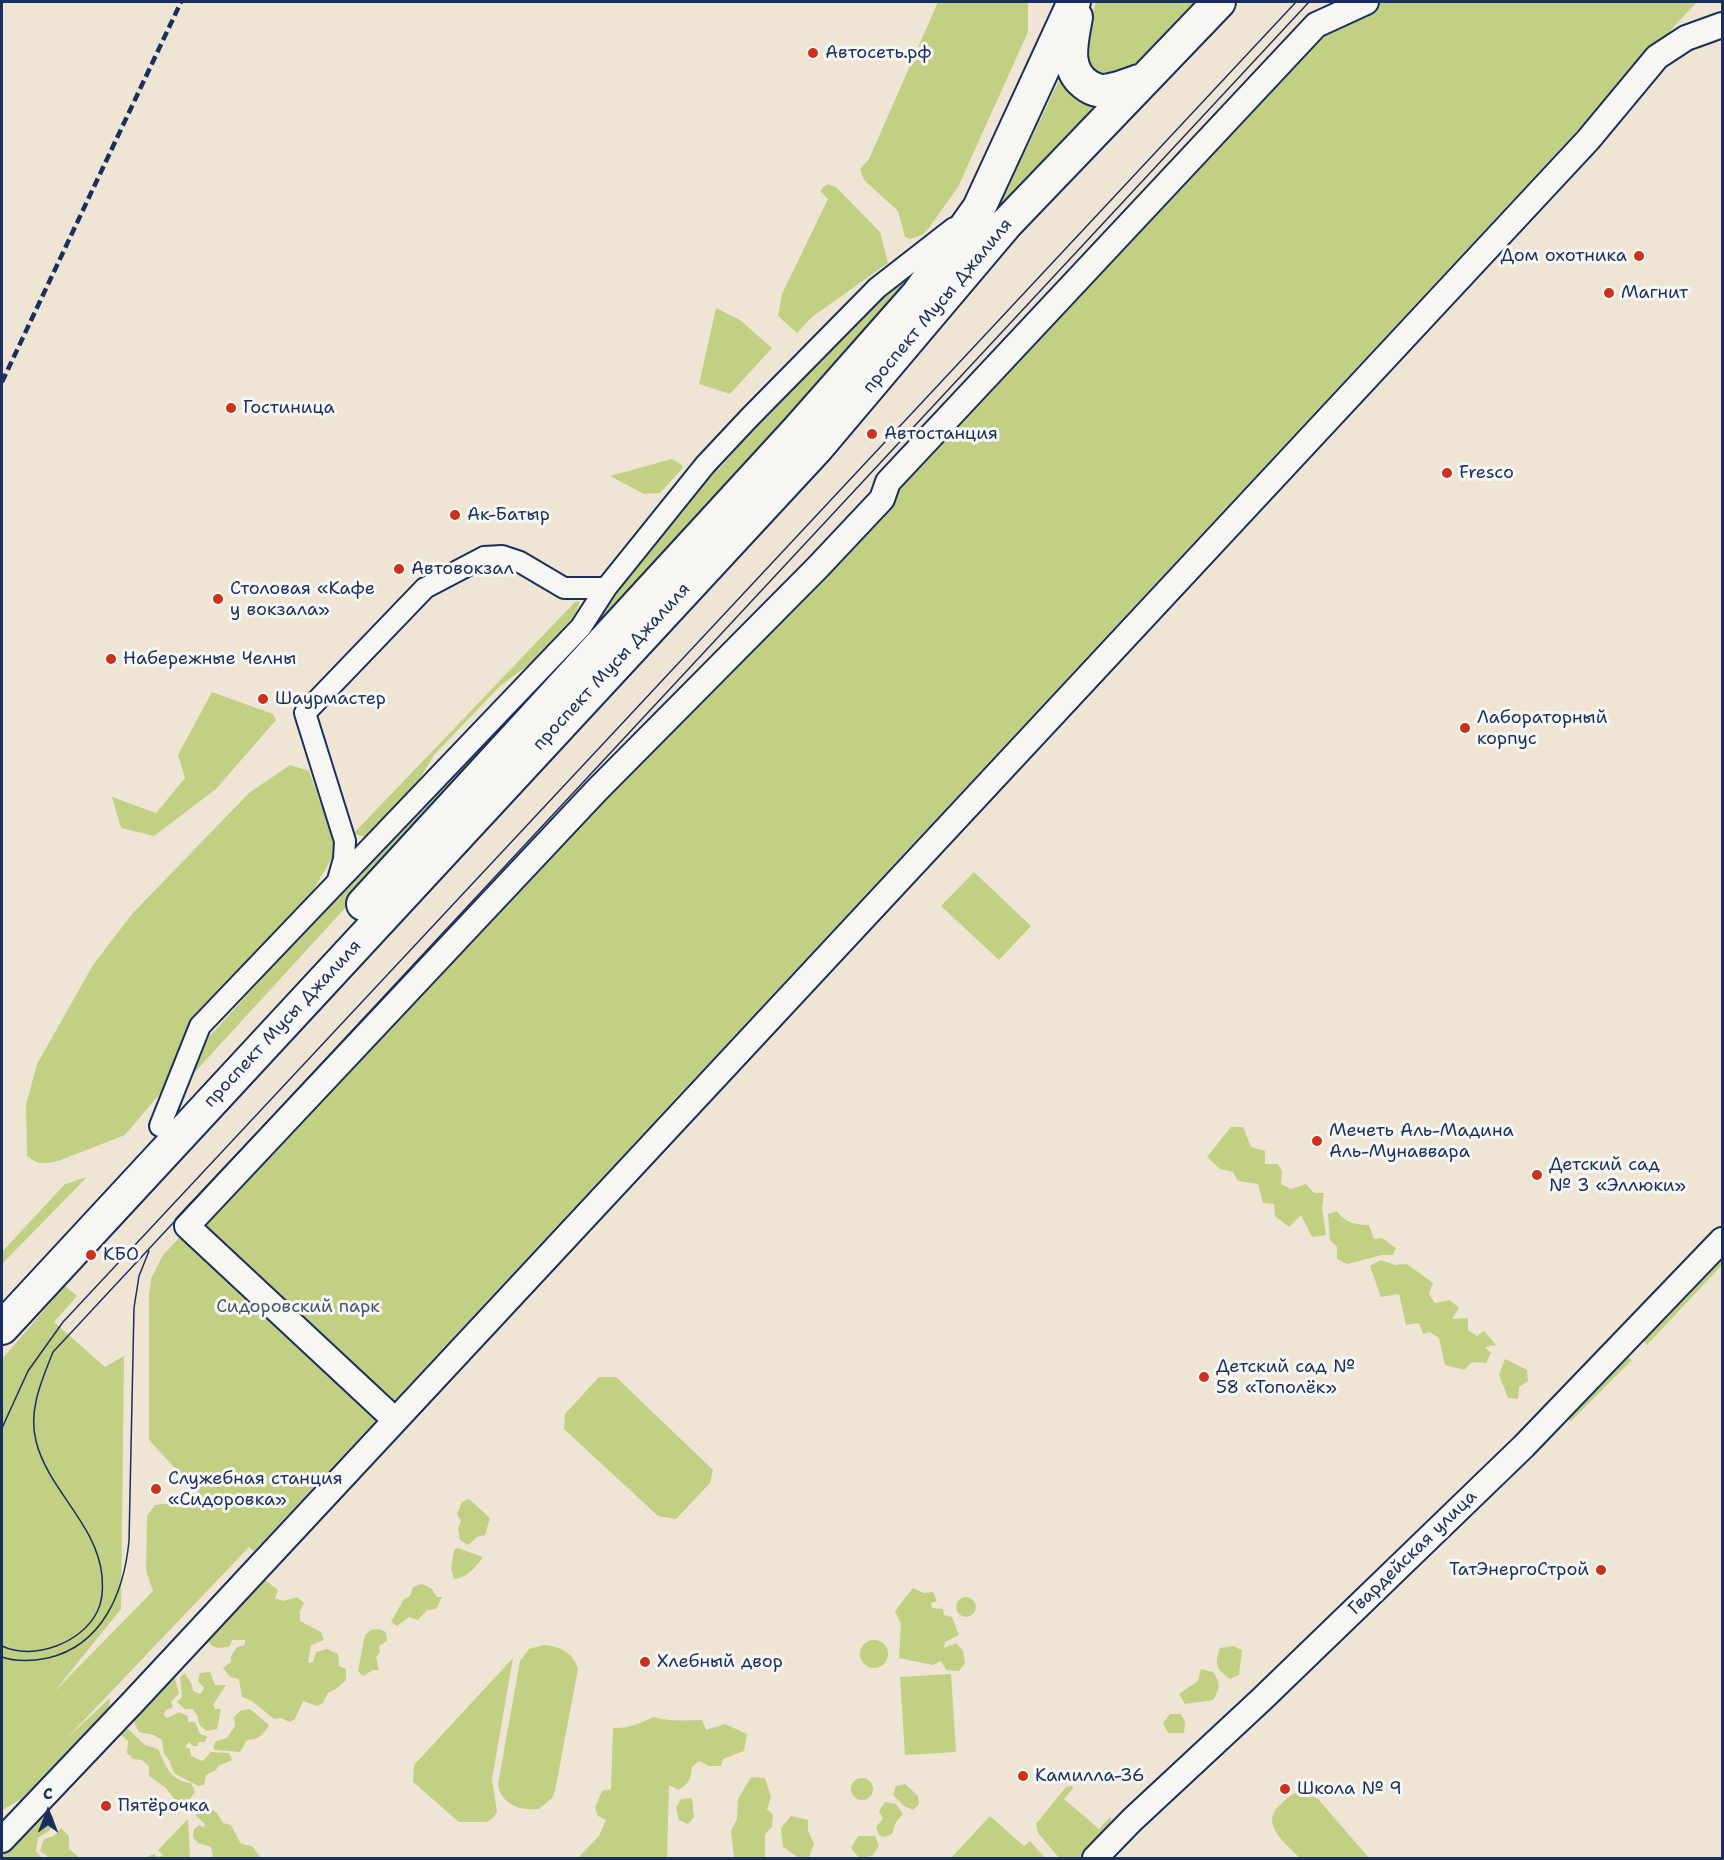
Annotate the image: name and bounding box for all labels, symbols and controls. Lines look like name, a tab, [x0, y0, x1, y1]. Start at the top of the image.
place label: Автосеть.рф	[825, 42, 931, 64]
marker: Автосеть.рф	[806, 46, 820, 60]
street label: проспект Мусы Джалиля	[859, 214, 1017, 398]
place label: Дом охотника	[1500, 245, 1627, 267]
marker: Дом охотника	[1632, 249, 1646, 263]
place label: Магнит	[1621, 282, 1688, 304]
marker: Магнит	[1602, 286, 1616, 300]
place label: Гостиница	[243, 397, 335, 419]
marker: Гостиница	[224, 401, 238, 415]
place label: Автостанция	[884, 423, 998, 445]
marker: Автостанция	[865, 427, 879, 441]
place label: Fresco	[1459, 462, 1514, 484]
marker: Fresco	[1440, 466, 1454, 480]
place label: Ак-Батыр	[467, 504, 550, 526]
marker: Ак-Батыр	[448, 508, 462, 522]
place label: Автовокзал	[411, 558, 514, 580]
marker: Автовокзал	[392, 562, 406, 576]
place label: Столовая «Кафе у вокзала»	[230, 578, 375, 620]
street label: проспект Мусы Джалиля	[529, 579, 695, 755]
marker: Столовая «Кафе у вокзала»	[211, 592, 225, 606]
place label: Набережные Челны	[123, 648, 296, 670]
marker: Набережные Челны	[104, 652, 118, 666]
place label: Шаурмастер	[275, 688, 386, 710]
marker: Шаурмастер	[256, 692, 270, 706]
place label: Лабораторный корпус	[1477, 707, 1607, 750]
marker: Лабораторный корпус	[1458, 721, 1472, 735]
street label: проспект Мусы Джалиля	[200, 936, 366, 1112]
place label: Мечеть Аль-Мадина Аль-Мунаввара	[1329, 1120, 1514, 1162]
marker: Мечеть Аль-Мадина Аль-Мунаввара	[1310, 1134, 1324, 1148]
place label: Детский сад № 3 «Эллюки»	[1549, 1154, 1686, 1196]
marker: Детский сад № 3 «Эллюки»	[1530, 1168, 1544, 1182]
place label: КБО	[103, 1244, 139, 1266]
marker: КБО	[84, 1248, 98, 1262]
park label: Сидоровский парк	[216, 1296, 380, 1318]
place label: Детский сад № 58 «Тополёк»	[1216, 1356, 1355, 1398]
marker: Детский сад № 58 «Тополёк»	[1197, 1370, 1211, 1384]
place label: Служебная станция «Сидоровка»	[168, 1468, 343, 1510]
marker: Служебная станция «Сидоровка»	[149, 1482, 163, 1496]
street label: Гвардейская улица	[1344, 1486, 1482, 1620]
place label: ТатЭнергоСтрой	[1449, 1559, 1589, 1581]
marker: ТатЭнергоСтрой	[1594, 1563, 1608, 1577]
place label: Хлебный двор	[657, 1651, 783, 1673]
marker: Хлебный двор	[638, 1655, 652, 1669]
place label: Камилла-36	[1035, 1765, 1145, 1787]
marker: Камилла-36	[1016, 1769, 1030, 1783]
place label: Школа № 9	[1297, 1778, 1402, 1800]
north arrow	[18, 1782, 78, 1842]
marker: Школа № 9	[1278, 1782, 1292, 1796]
text: С	[43, 1783, 53, 1804]
place label: Пятёрочка	[118, 1795, 209, 1817]
marker: Пятёрочка	[99, 1799, 113, 1813]

